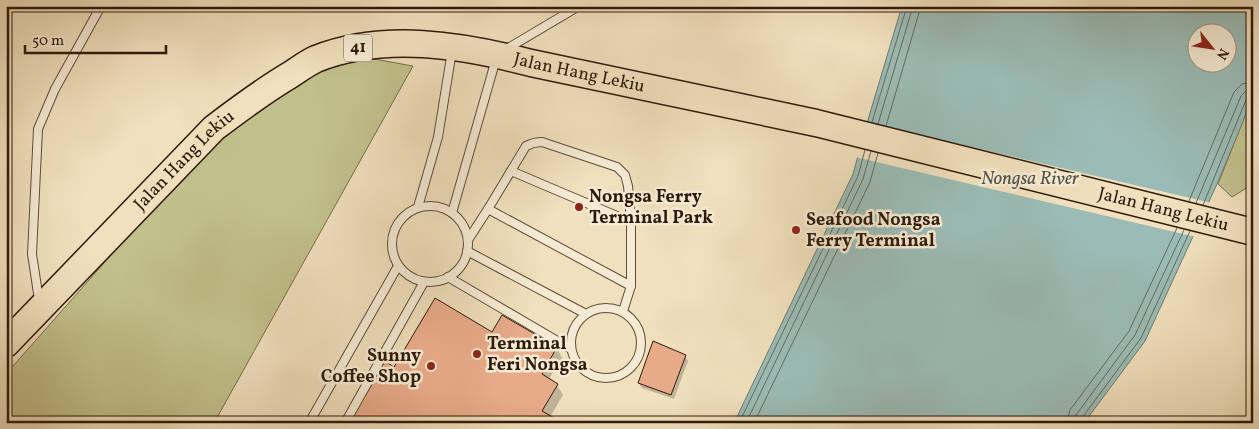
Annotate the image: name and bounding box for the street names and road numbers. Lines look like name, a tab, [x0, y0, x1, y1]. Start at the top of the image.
road number: 41	[344, 34, 372, 62]
street label: Jalan Hang Lekiu	[511, 47, 647, 99]
street label: Jalan Hang Lekiu	[128, 104, 240, 216]
street label: Jalan Hang Lekiu	[1095, 181, 1231, 238]

